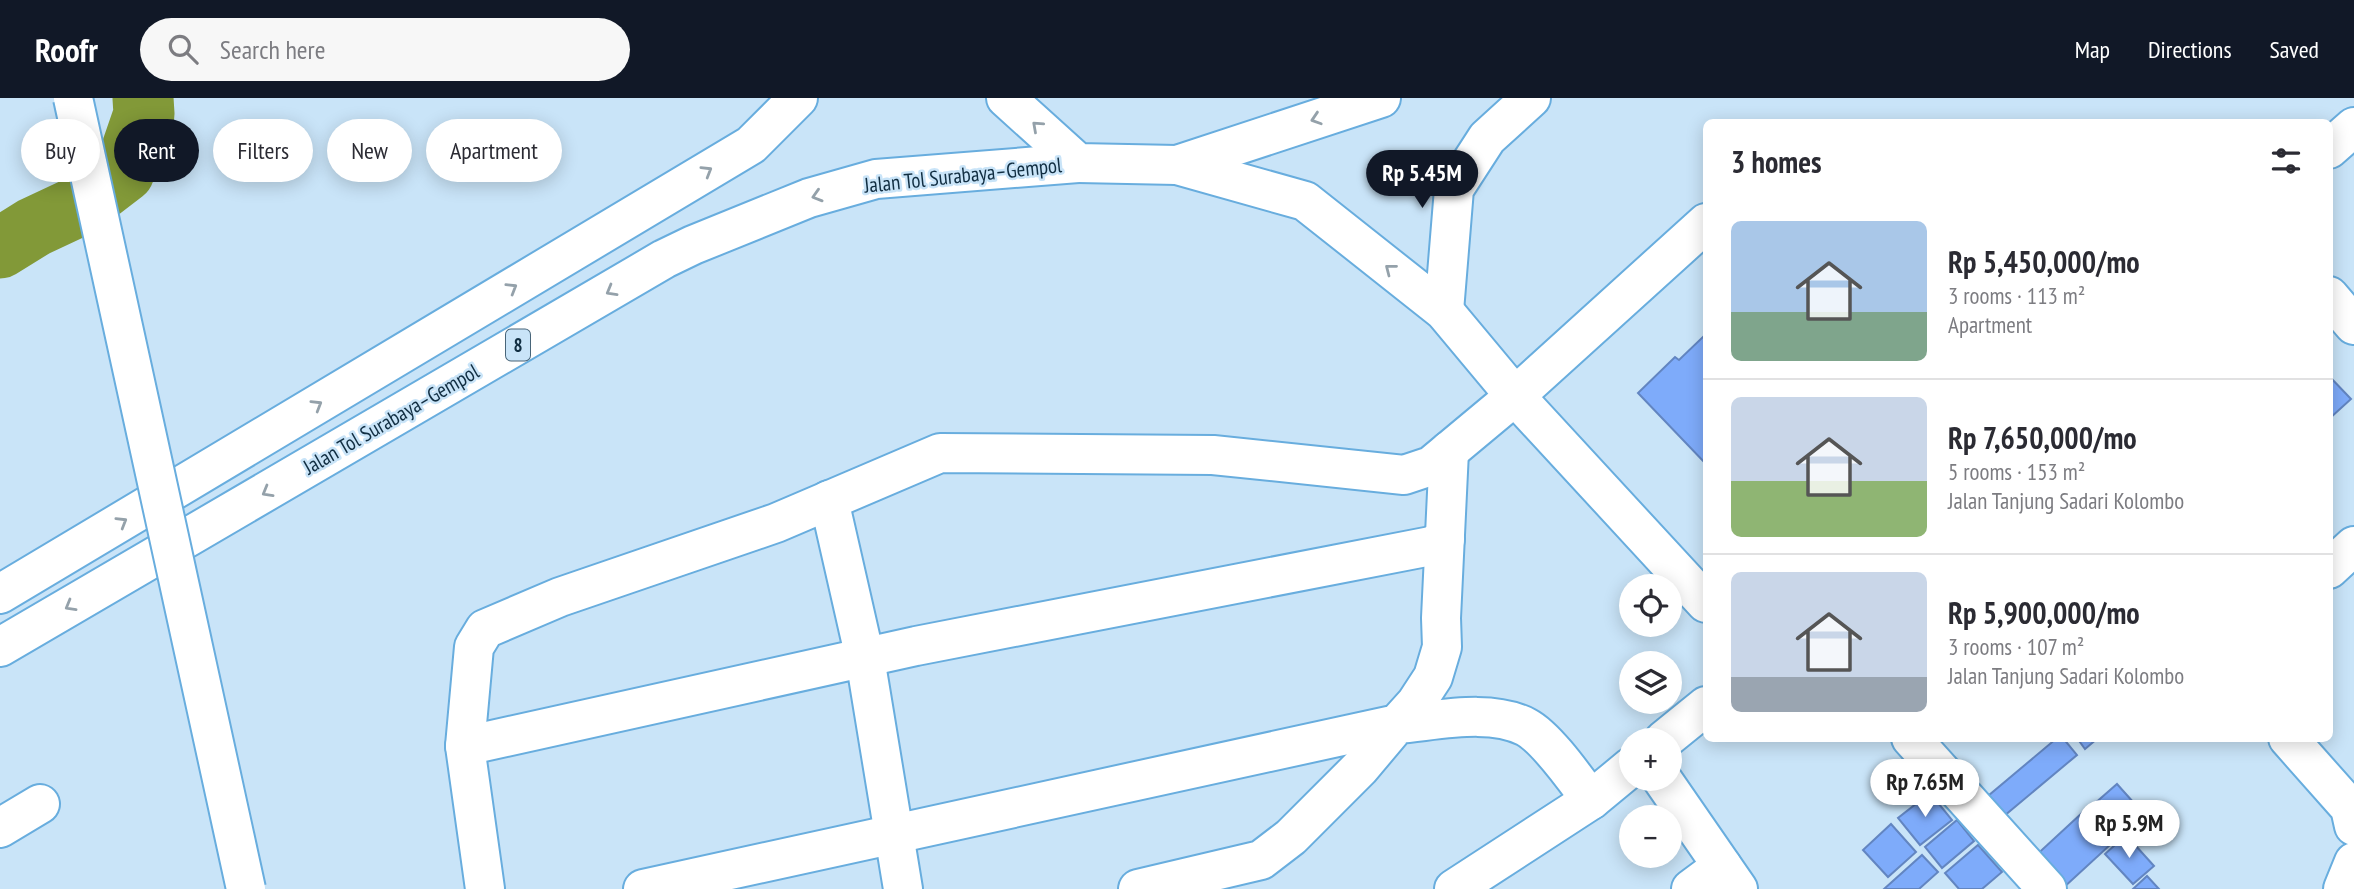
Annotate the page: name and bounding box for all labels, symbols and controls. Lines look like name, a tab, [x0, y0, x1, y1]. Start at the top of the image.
search box	[140, 18, 630, 81]
text: Roofr	[35, 28, 98, 71]
icon: search	[164, 30, 202, 68]
text: Search here	[220, 33, 325, 66]
text: Map	[2075, 34, 2110, 65]
text: Directions	[2148, 34, 2232, 65]
text: Saved	[2270, 34, 2319, 65]
one-way arrow	[1311, 111, 1323, 126]
chip: Buy	[21, 119, 100, 182]
chip: Rent	[114, 119, 199, 182]
chip: Filters	[213, 119, 313, 182]
chip: New	[327, 119, 412, 182]
chip: Apartment	[426, 119, 562, 182]
one-way arrow	[1032, 122, 1045, 134]
text: 3 homes	[1731, 142, 1822, 181]
icon: filters	[2267, 142, 2305, 180]
pin: Rp 5.45M	[1350, 150, 1494, 210]
street label: Jalan Tol Surabaya–Gempol	[862, 151, 1063, 199]
text: Rp 5.45M	[1382, 158, 1462, 187]
one-way arrow	[700, 167, 713, 180]
one-way arrow	[812, 188, 824, 202]
text: Rp 5,450,000/mo	[1948, 242, 2140, 281]
icon: home	[1787, 249, 1871, 333]
one-way arrow	[1386, 264, 1398, 277]
text: 3 rooms · 113 m²	[1948, 281, 2085, 310]
one-way arrow	[606, 283, 619, 296]
one-way arrow	[505, 284, 518, 297]
text: Apartment	[1948, 310, 2032, 339]
road number: 8	[506, 330, 530, 360]
street label: Jalan Tol Surabaya–Gempol	[297, 358, 484, 481]
one-way arrow	[310, 400, 323, 413]
text: Rp 7,650,000/mo	[1948, 418, 2137, 457]
icon: home	[1787, 425, 1871, 509]
text: 5 rooms · 153 m²	[1948, 457, 2085, 486]
one-way arrow	[261, 484, 274, 497]
text: Jalan Tanjung Sadari Kolombo	[1948, 486, 2184, 515]
one-way arrow	[114, 517, 127, 530]
map controls	[1619, 574, 1682, 868]
button: locate	[1619, 574, 1682, 637]
text: Rp 5,900,000/mo	[1948, 593, 2140, 632]
one-way arrow	[65, 598, 78, 611]
icon: home	[1787, 600, 1871, 684]
text: 3 rooms · 107 m²	[1948, 632, 2084, 661]
button: layers	[1619, 651, 1682, 714]
text: Jalan Tanjung Sadari Kolombo	[1948, 661, 2184, 690]
button: +	[1619, 728, 1682, 791]
pin: Rp 7.65M	[1853, 760, 1997, 819]
text: Rp 7.65M	[1886, 767, 1964, 796]
pin: Rp 5.9M	[2064, 800, 2194, 860]
button: −	[1619, 805, 1682, 868]
text: Rp 5.9M	[2095, 808, 2163, 837]

